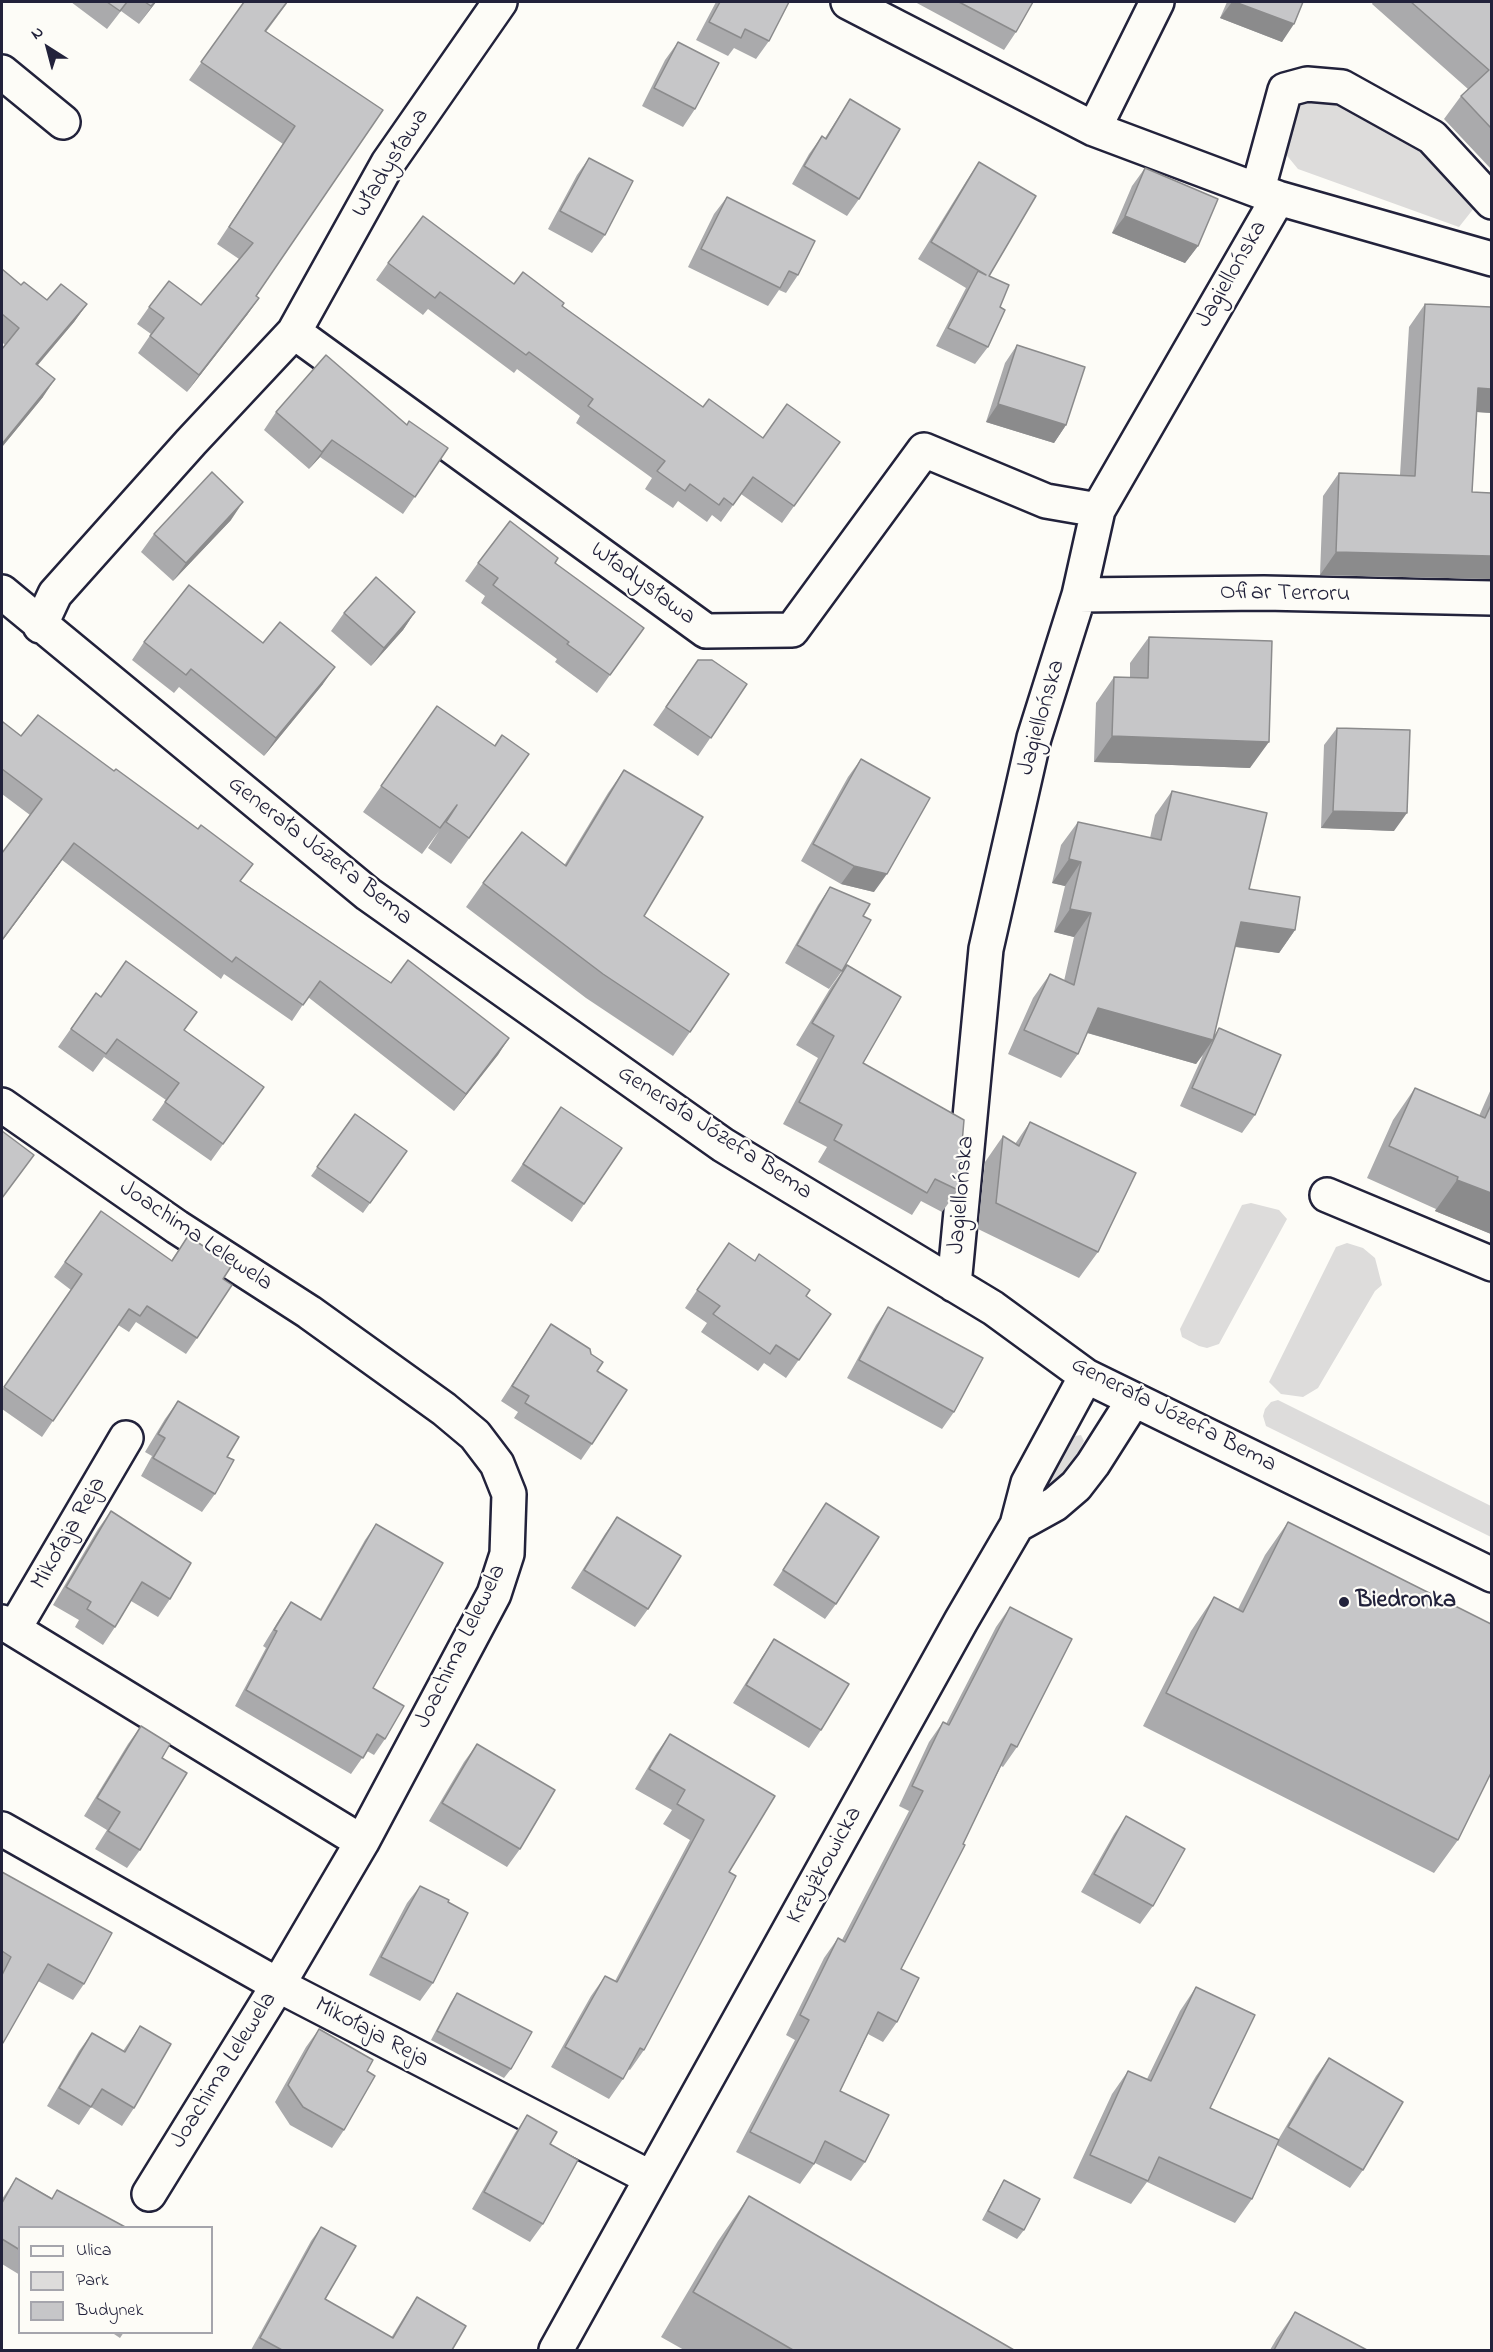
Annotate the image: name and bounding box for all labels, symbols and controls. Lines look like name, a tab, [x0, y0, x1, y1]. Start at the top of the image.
north arrow	[18, 18, 78, 78]
text: N	[26, 21, 49, 46]
street label: Władysława	[347, 104, 437, 224]
street label: Jagiellońska	[1191, 216, 1275, 334]
street label: Władysława	[584, 537, 700, 633]
street label: Ofiar Terroru	[1219, 579, 1351, 611]
street label: Jagiellońska	[1013, 657, 1073, 779]
street label: Generała Józefa Bema	[221, 771, 417, 933]
street label: Generała Józefa Bema	[611, 1060, 817, 1208]
street label: Jagiellońska	[943, 1135, 983, 1255]
street label: Joachima Lelewela	[113, 1175, 277, 1299]
street label: Generała Józefa Bema	[1065, 1352, 1281, 1480]
street label: Mikołaja Reja	[26, 1473, 114, 1595]
street label: Joachima Lelewela	[410, 1560, 514, 1734]
place label: Biedronka	[1356, 1588, 1456, 1616]
marker: Biedronka	[1337, 1595, 1351, 1609]
street label: Krzyżkowicka	[782, 1802, 870, 1930]
street label: Joachima Lelewela	[165, 1987, 285, 2155]
street label: Mikołaja Reja	[309, 1992, 433, 2076]
legend	[18, 2226, 213, 2334]
text: Ulica	[76, 2238, 111, 2264]
text: Park	[76, 2268, 109, 2294]
text: Budynek	[76, 2298, 143, 2324]

